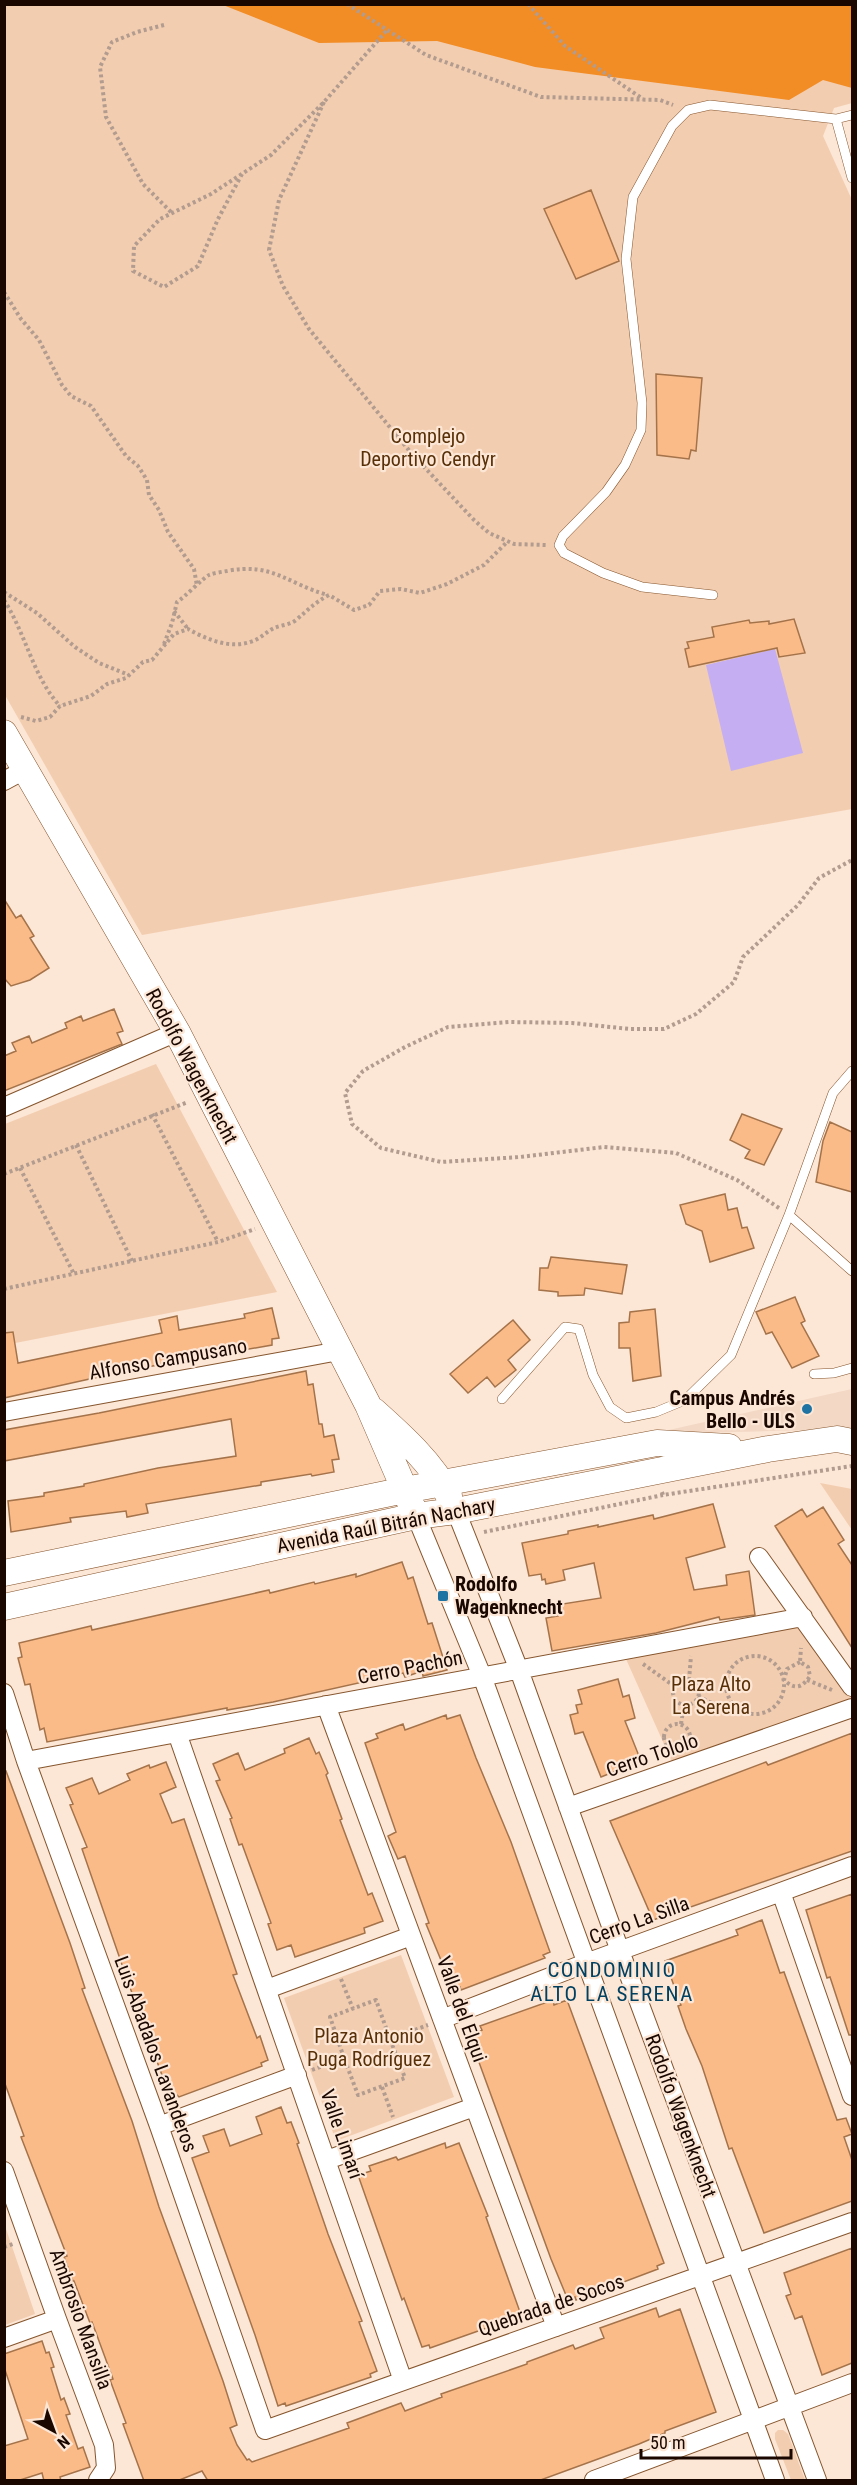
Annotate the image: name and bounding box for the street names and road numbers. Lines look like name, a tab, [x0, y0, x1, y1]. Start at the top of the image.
street label: Rodolfo Wagenknecht	[141, 984, 243, 1148]
street label: Alfonso Campusano	[87, 1333, 249, 1385]
street label: Avenida Raúl Bitrán Nachary	[275, 1492, 497, 1558]
street label: Cerro Pachón	[355, 1645, 465, 1689]
street label: Cerro Tololo	[603, 1728, 701, 1782]
street label: Cerro La Silla	[586, 1891, 692, 1949]
street label: Luis Abadalos Lavanderos	[109, 1953, 203, 2155]
street label: Valle del Elqui	[432, 1953, 492, 2065]
street label: Rodolfo Wagenknecht	[640, 2031, 722, 2201]
street label: Valle Limarí	[316, 2086, 369, 2183]
street label: Ambrosio Mansilla	[44, 2246, 118, 2392]
street label: Quebrada de Socos	[475, 2269, 627, 2341]

